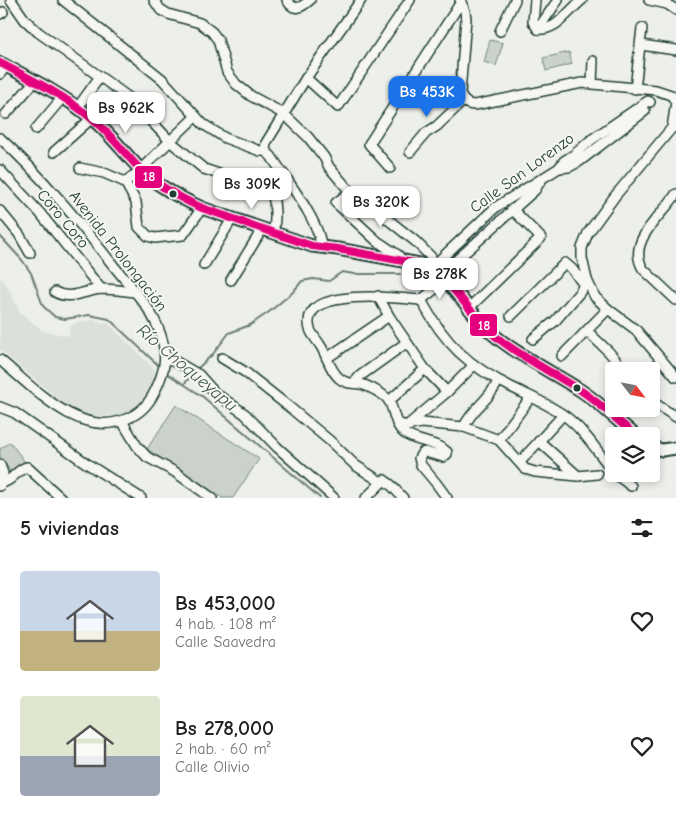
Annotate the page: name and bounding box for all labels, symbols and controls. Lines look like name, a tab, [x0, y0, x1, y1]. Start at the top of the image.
pin: Bs 453K	[381, 76, 473, 118]
text: Bs 453K	[399, 83, 455, 101]
pin: Bs 962K	[80, 92, 172, 134]
text: Bs 962K	[98, 99, 154, 117]
street label: Calle San Lorenzo	[467, 129, 577, 217]
line badge: 18	[134, 165, 163, 189]
text: 18	[143, 168, 155, 185]
pin: Bs 309K	[206, 168, 298, 210]
text: Bs 309K	[224, 175, 280, 193]
street label: Coro Coro	[33, 186, 93, 252]
pin: Bs 320K	[335, 186, 427, 228]
street label: Avenida Prolongación	[65, 187, 171, 315]
unlabelled marker	[168, 189, 178, 199]
text: Bs 320K	[353, 193, 409, 211]
pin: Bs 278K	[394, 258, 486, 300]
text: Bs 278K	[413, 265, 467, 283]
line badge: 18	[469, 313, 498, 337]
text: 18	[478, 317, 490, 334]
water label: Río Choqueyapu	[132, 320, 242, 416]
north arrow	[605, 362, 660, 418]
map controls	[605, 362, 660, 482]
unlabelled marker	[572, 383, 582, 393]
button: layers	[605, 427, 660, 482]
icon: filters	[628, 514, 656, 542]
text: 5 viviendas	[20, 516, 119, 540]
icon: home	[60, 591, 120, 651]
text: Bs 453,000	[175, 591, 276, 615]
icon: heart	[628, 607, 656, 635]
text: 4 hab. · 108 m²	[175, 615, 276, 633]
text: Calle Saavedra	[175, 633, 276, 651]
icon: home	[60, 716, 120, 776]
text: Bs 278,000	[175, 716, 274, 740]
icon: heart	[628, 732, 656, 760]
text: 2 hab. · 60 m²	[175, 740, 271, 758]
text: Calle Olivio	[175, 758, 250, 776]

